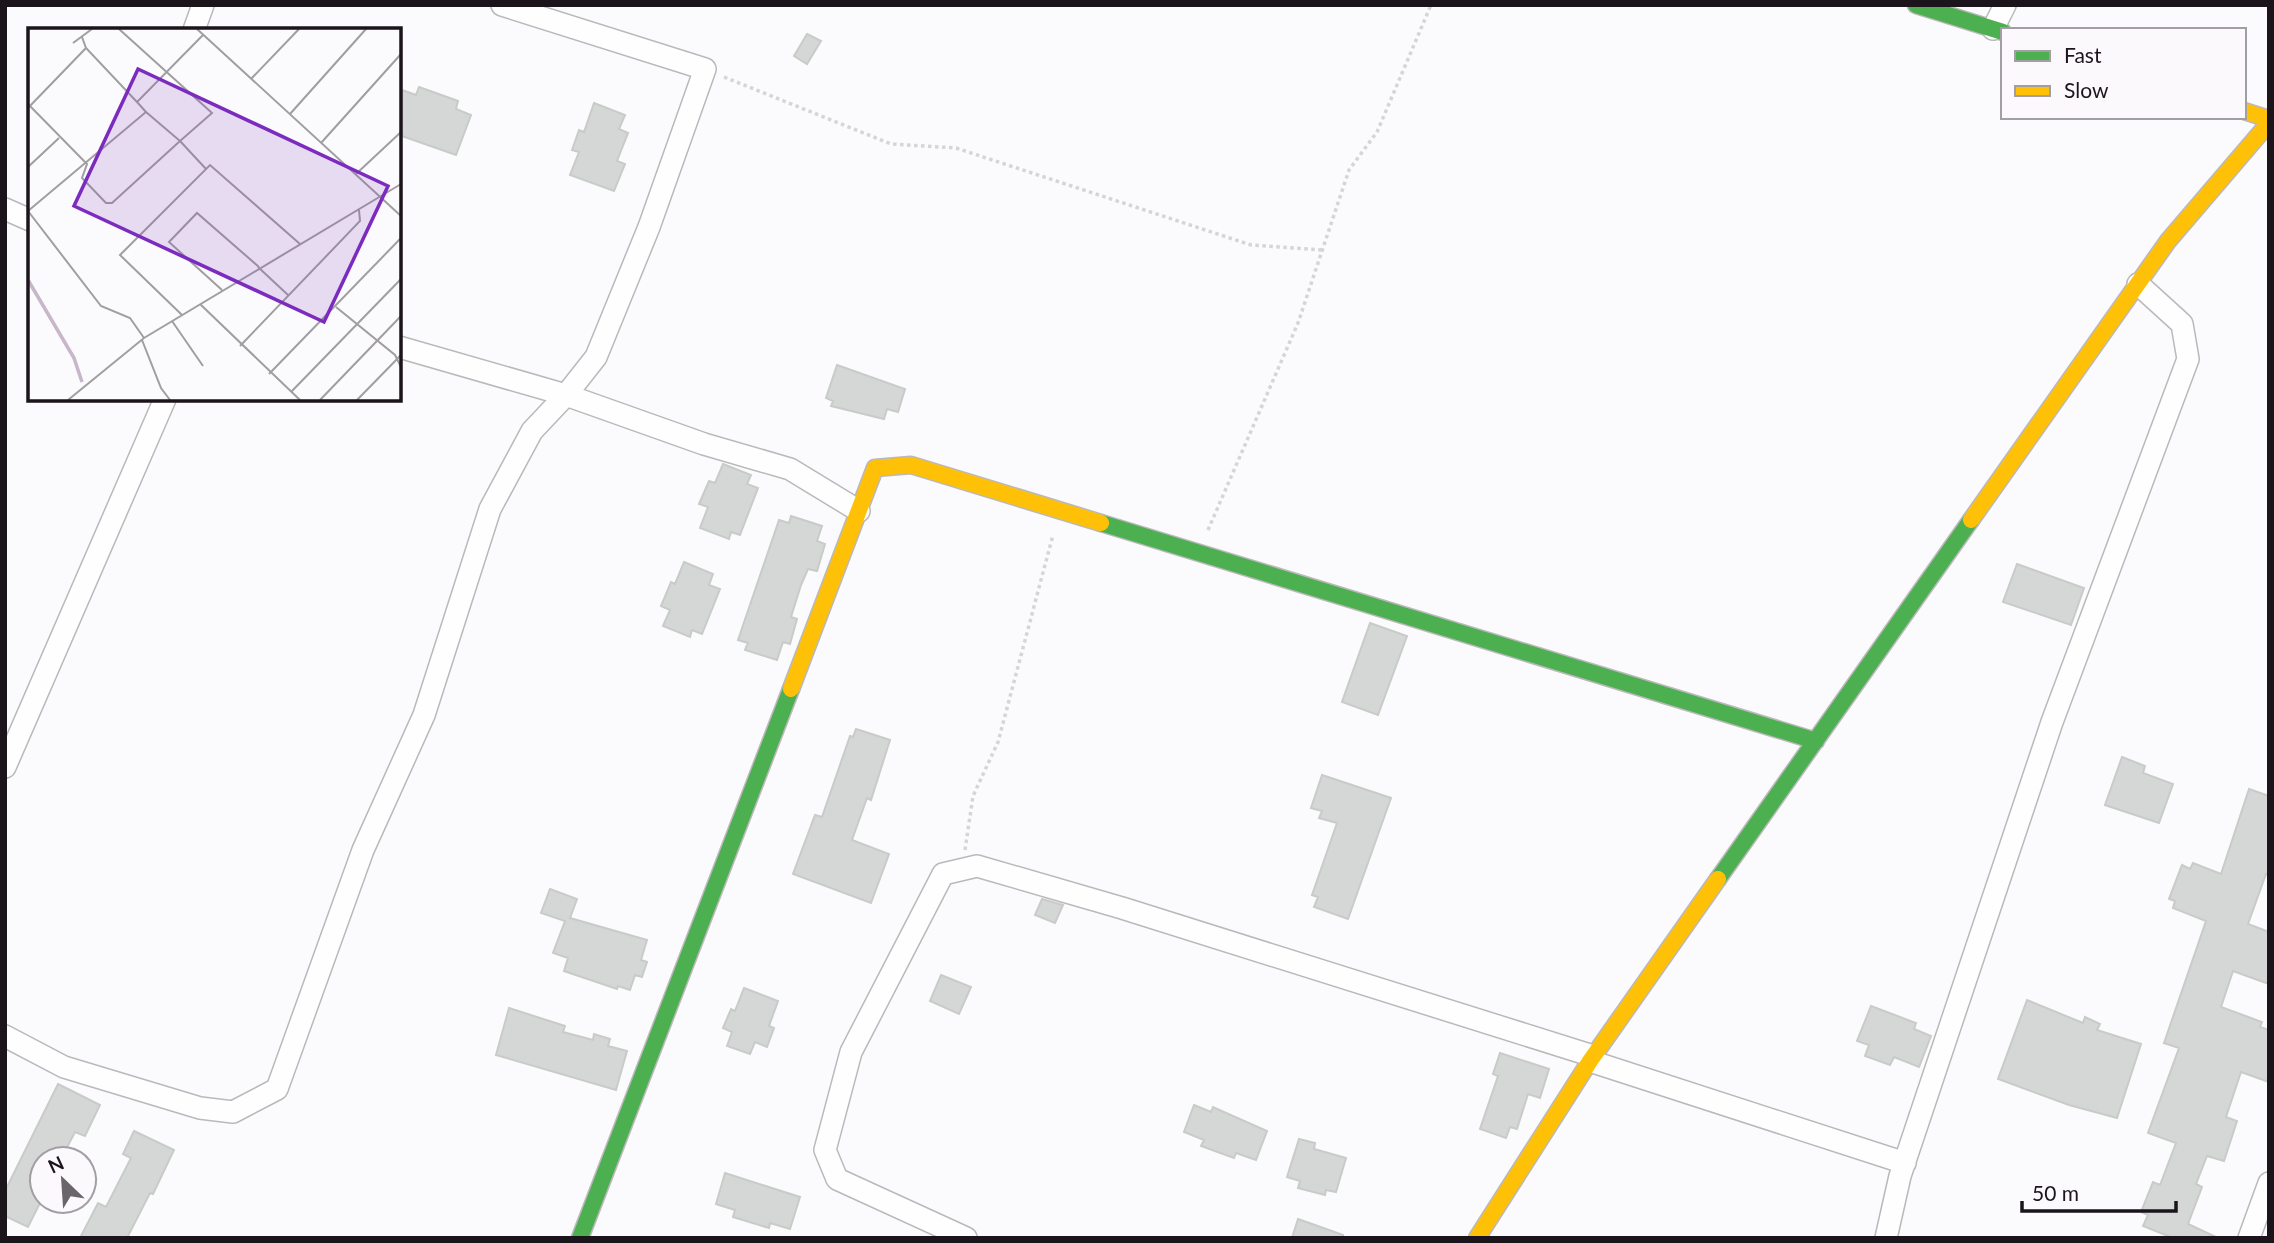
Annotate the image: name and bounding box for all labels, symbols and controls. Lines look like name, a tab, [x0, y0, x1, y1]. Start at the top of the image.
inset map	[28, 28, 401, 401]
legend	[2001, 28, 2246, 119]
text: Fast	[2064, 42, 2102, 67]
text: Slow	[2064, 77, 2109, 102]
north arrow	[28, 1145, 98, 1215]
text: N	[44, 1151, 67, 1178]
scale bar	[2022, 1170, 2176, 1214]
text: 50 m	[2032, 1180, 2079, 1205]

